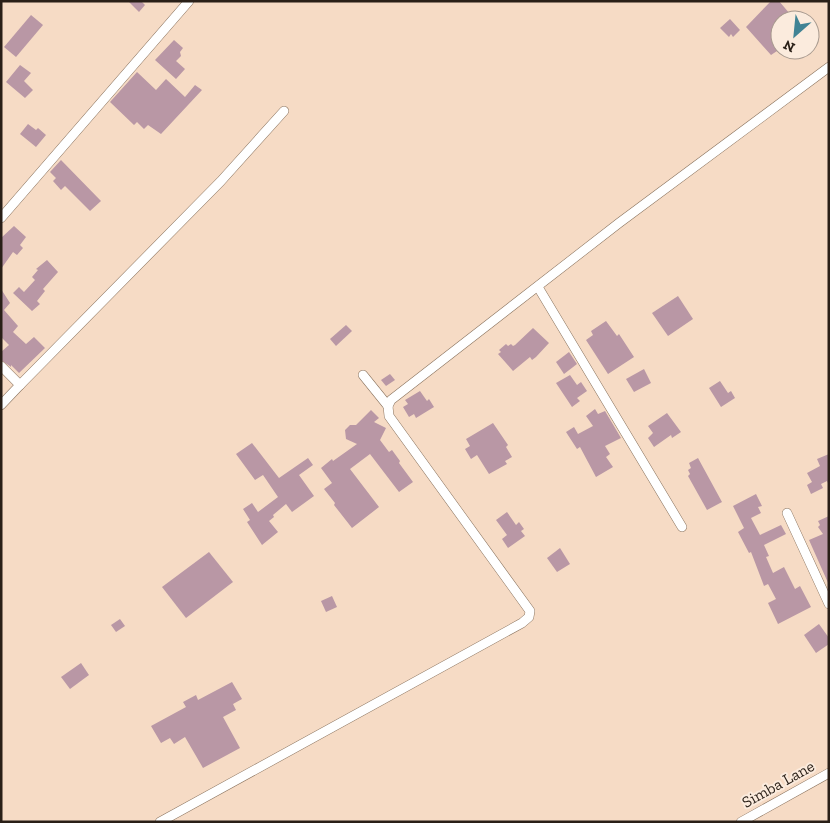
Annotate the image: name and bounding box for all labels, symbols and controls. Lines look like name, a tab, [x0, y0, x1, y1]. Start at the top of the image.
north arrow	[770, 10, 820, 60]
text: N	[780, 36, 798, 56]
street label: Simba Lane	[738, 756, 818, 812]

